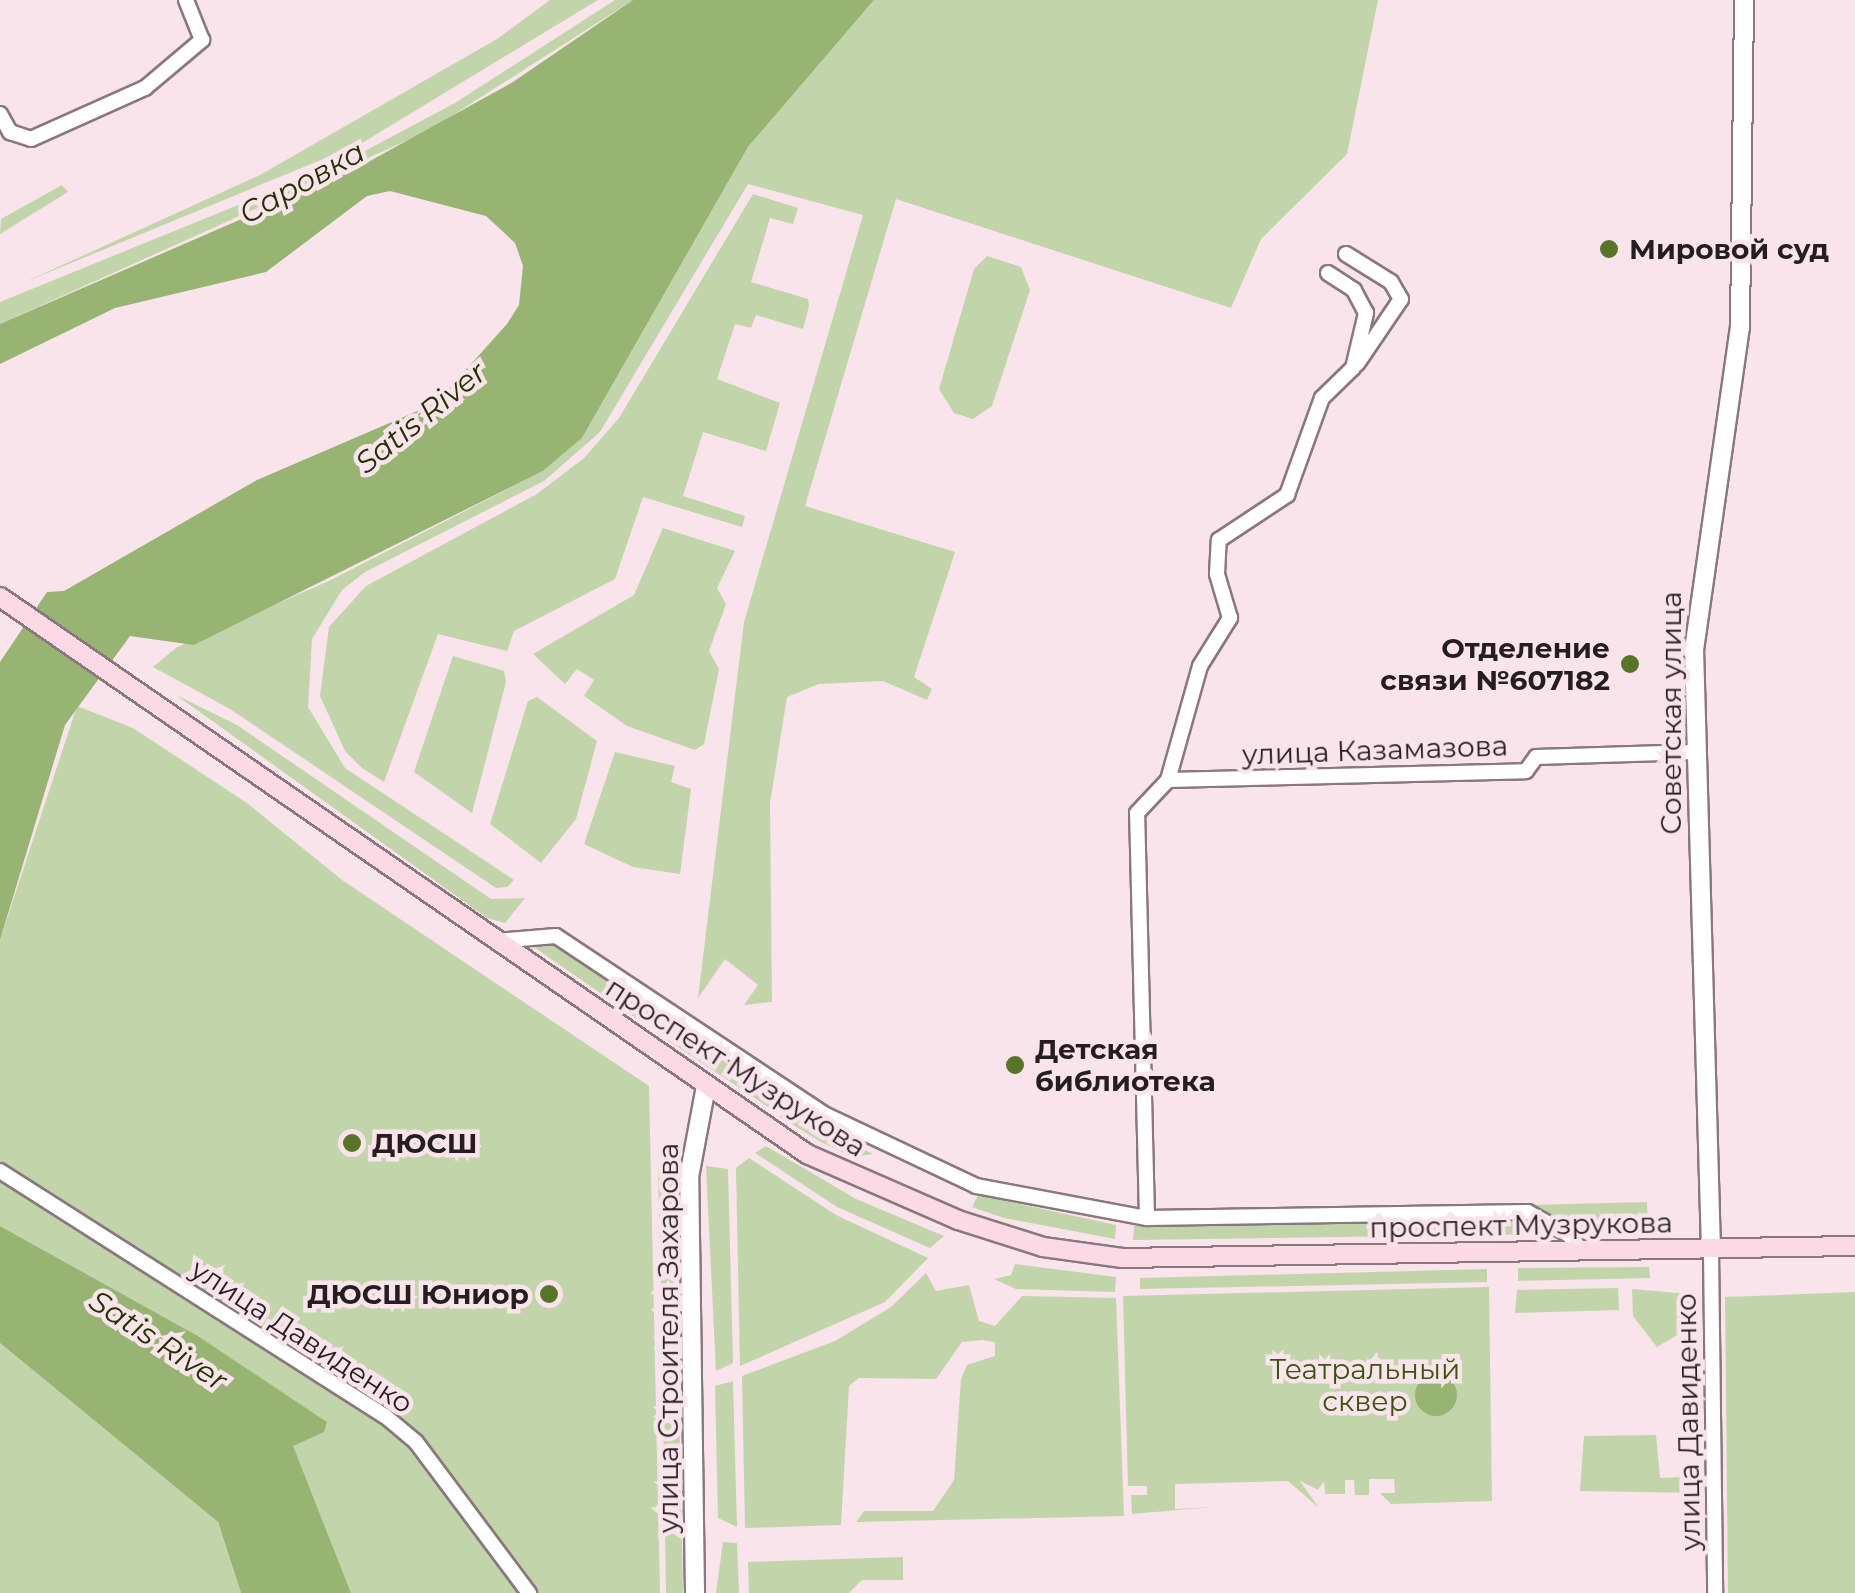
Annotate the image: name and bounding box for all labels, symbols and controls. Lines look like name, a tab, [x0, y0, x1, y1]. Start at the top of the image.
water label: Саровка	[233, 134, 371, 232]
place label: Мировой суд	[1629, 232, 1829, 266]
marker: Мировой суд	[1598, 238, 1620, 260]
water label: Satis River	[349, 355, 493, 481]
street label: Советская улица	[1654, 591, 1688, 835]
place label: Отделение связи №607182	[1380, 631, 1610, 697]
marker: Отделение связи №607182	[1619, 653, 1641, 675]
street label: улица Казамазова	[1241, 729, 1509, 771]
street label: проспект Музрукова	[600, 970, 872, 1164]
place label: Детская библиотека	[1035, 1032, 1216, 1098]
marker: Детская библиотека	[1004, 1054, 1026, 1076]
place label: ДЮСШ	[372, 1126, 478, 1160]
marker: ДЮСШ	[341, 1132, 363, 1154]
street label: улица Строителя Захарова	[651, 1143, 685, 1533]
street label: проспект Музрукова	[1369, 1206, 1673, 1244]
street label: улица Давиденко	[185, 1252, 419, 1420]
place label: ДЮСШ Юниор	[307, 1277, 529, 1311]
water label: Satis River	[82, 1283, 234, 1399]
marker: ДЮСШ Юниор	[538, 1283, 560, 1305]
street label: улица Давиденко	[1669, 1293, 1707, 1551]
park label: Театральный сквер	[1270, 1352, 1460, 1418]

